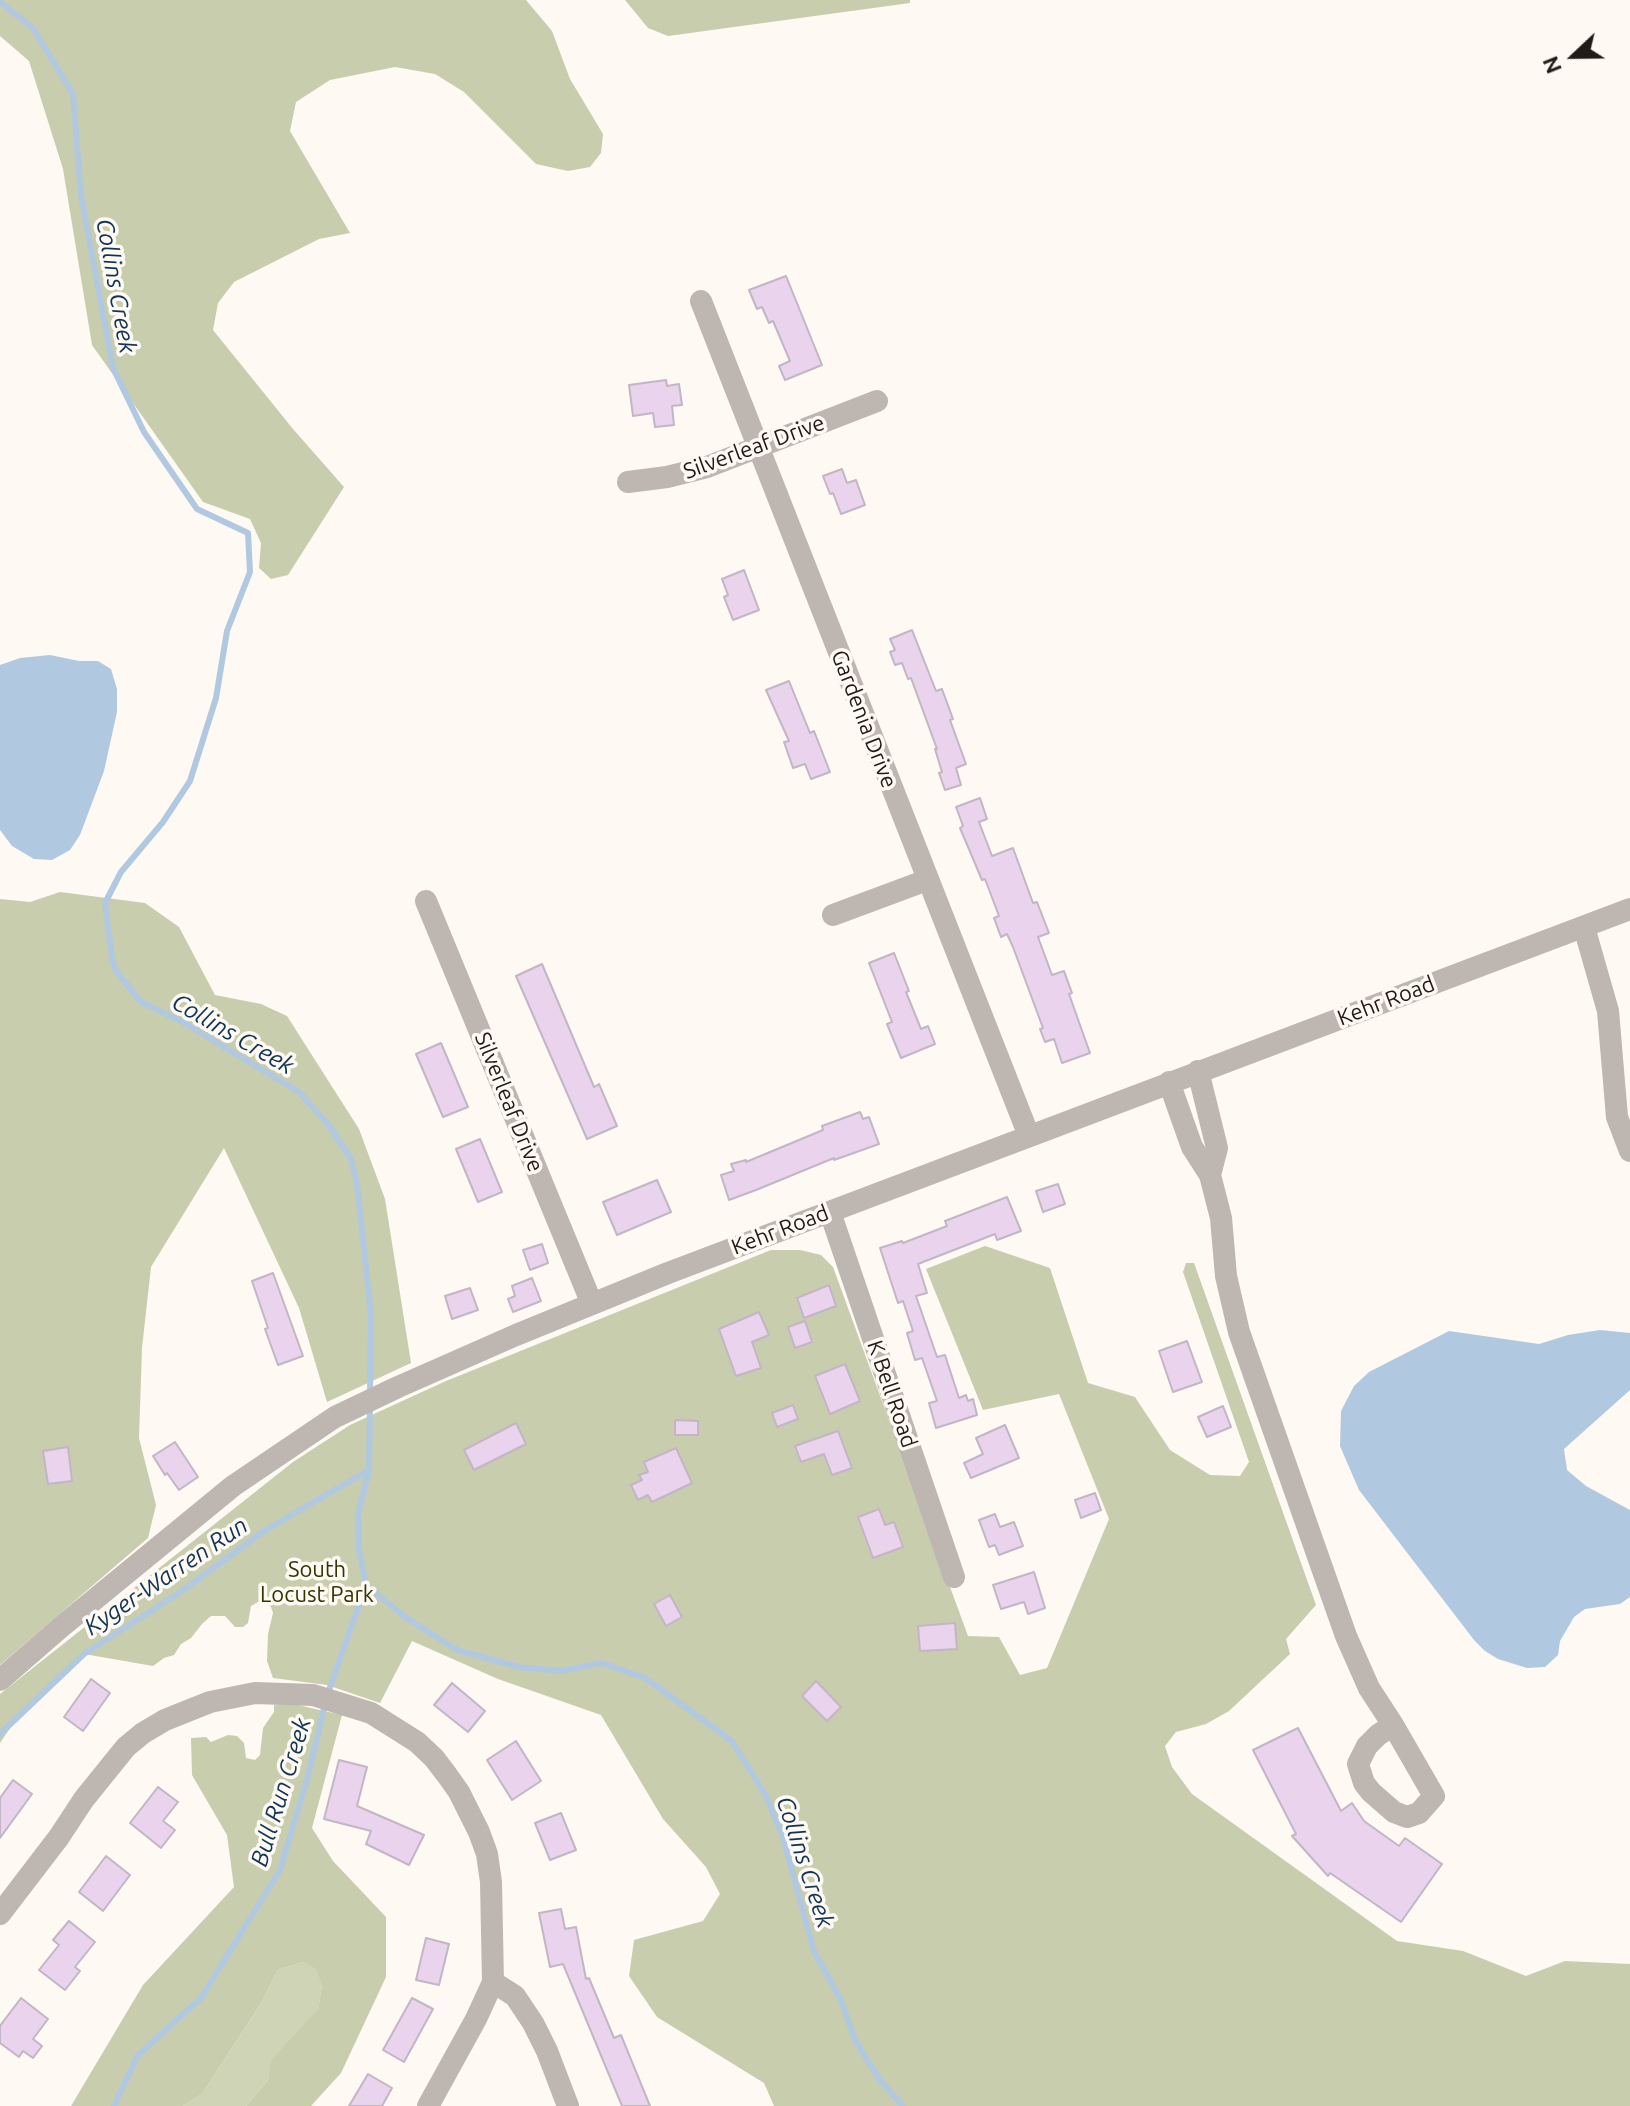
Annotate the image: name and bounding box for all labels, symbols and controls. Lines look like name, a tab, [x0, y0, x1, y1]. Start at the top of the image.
north arrow	[1534, 16, 1614, 96]
text: N	[1537, 53, 1566, 77]
water label: Collins Creek	[90, 216, 142, 356]
street label: Silverleaf Drive	[680, 409, 828, 485]
street label: Gardenia Drive	[826, 646, 902, 792]
street label: Kehr Road	[1334, 970, 1438, 1032]
water label: Collins Creek	[167, 987, 299, 1081]
street label: Silverleaf Drive	[469, 1028, 549, 1176]
street label: Kehr Road	[728, 1199, 832, 1261]
street label: K Bell Road	[861, 1337, 923, 1451]
water label: Kyger-Warren Run	[79, 1511, 253, 1641]
park label: South Locust Park	[260, 1557, 374, 1608]
water label: Bull Run Creek	[245, 1714, 317, 1870]
water label: Collins Creek	[770, 1793, 840, 1931]

